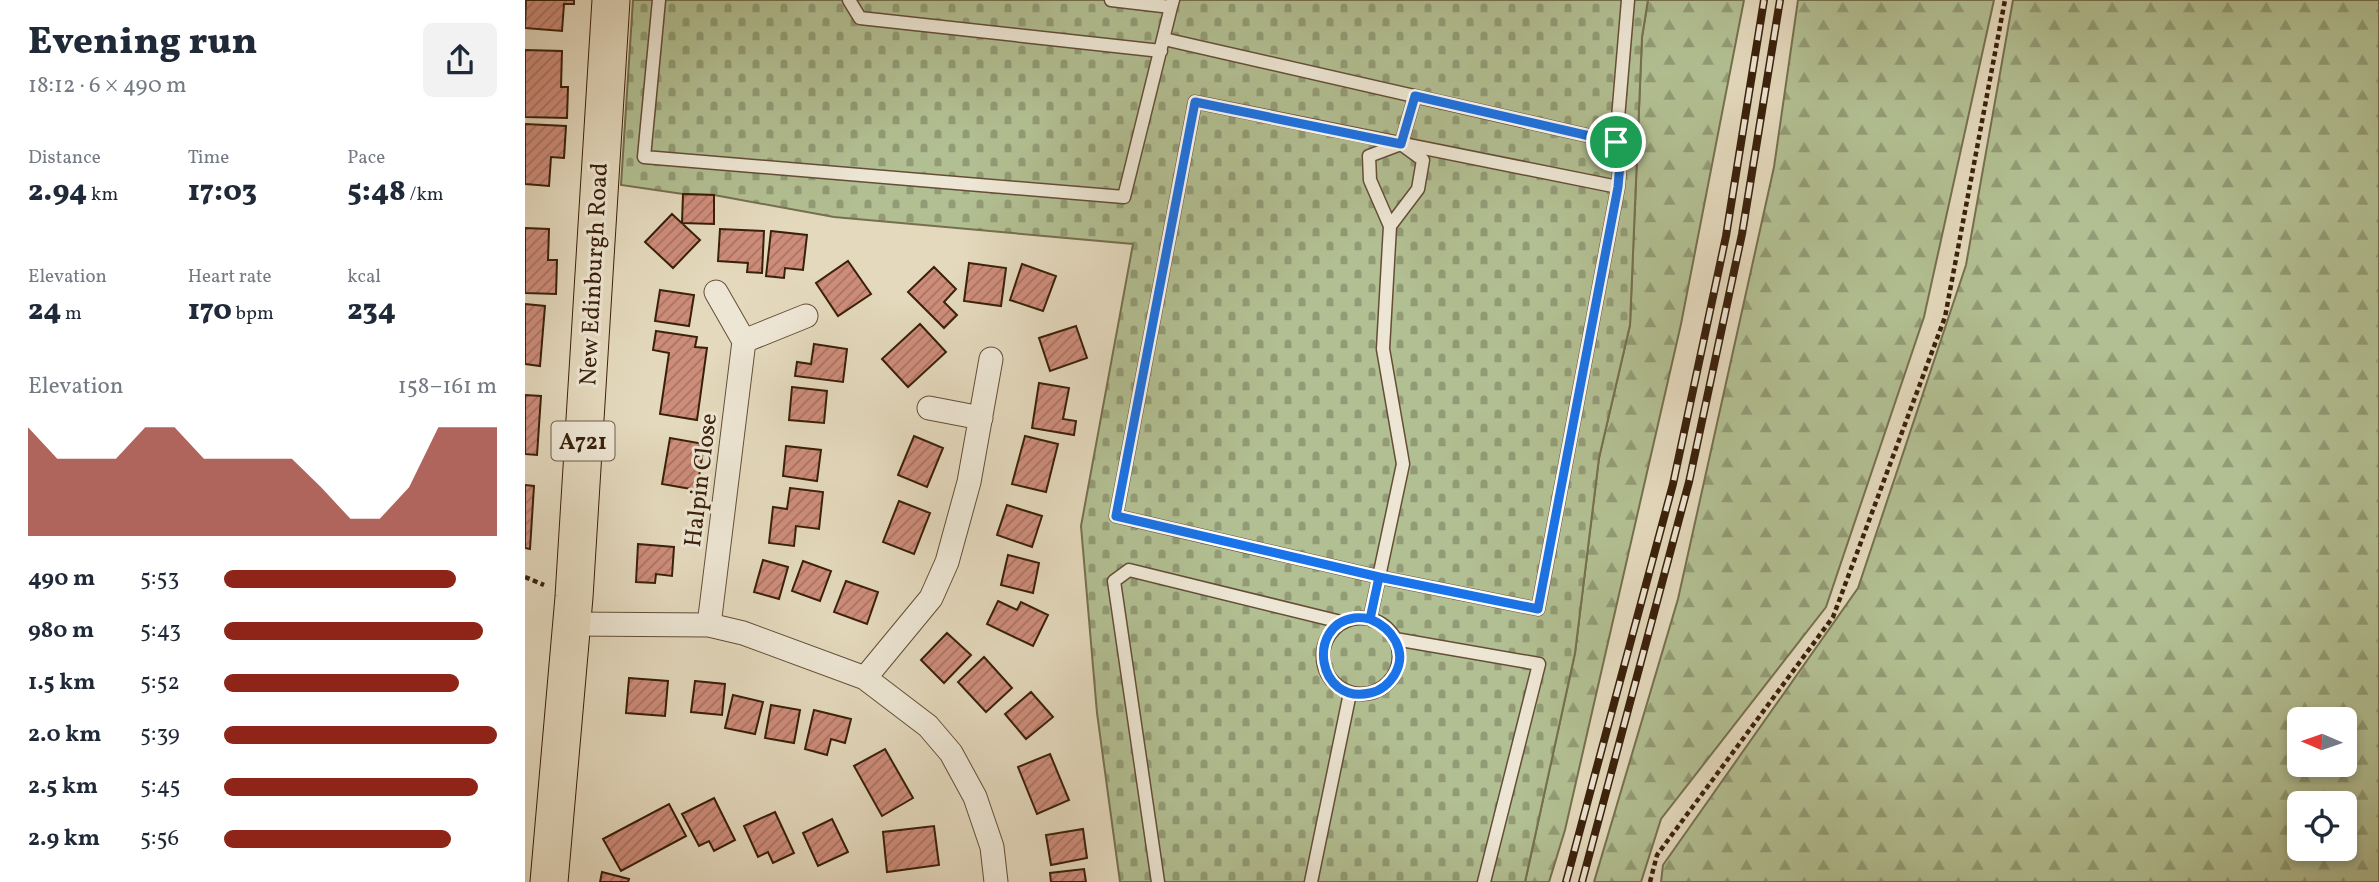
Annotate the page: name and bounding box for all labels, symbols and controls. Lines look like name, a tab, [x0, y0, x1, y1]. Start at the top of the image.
text: Evening run	[28, 17, 258, 70]
button: share	[423, 23, 497, 97]
text: 18:12 · 6 × 490 m	[28, 70, 187, 102]
pin	[1586, 112, 1646, 172]
icon: arrive	[1597, 123, 1635, 161]
text: Distance	[28, 145, 101, 171]
text: Time	[188, 145, 229, 171]
text: Pace	[347, 145, 385, 171]
street label: New Edinburgh Road	[572, 162, 618, 387]
text: 2.94	[28, 171, 87, 213]
text: 17:03	[188, 171, 257, 213]
text: 5:48	[347, 171, 406, 213]
text: km	[87, 182, 118, 208]
text: /km	[406, 182, 444, 208]
text: Elevation	[28, 264, 107, 290]
text: Heart rate	[188, 264, 272, 290]
text: kcal	[347, 264, 381, 290]
text: 24	[28, 290, 61, 332]
text: 170	[188, 290, 232, 332]
text: 234	[347, 290, 396, 332]
text: m	[61, 301, 82, 327]
text: bpm	[232, 301, 274, 327]
text: Elevation	[28, 371, 124, 403]
text: 158–161 m	[398, 371, 497, 403]
street label: Halpin Close	[677, 411, 727, 549]
road number: A721	[552, 422, 615, 461]
text: 490 m	[28, 563, 95, 595]
text: 5:53	[140, 563, 179, 595]
text: 980 m	[28, 615, 94, 647]
text: 5:43	[140, 615, 181, 647]
text: 1.5 km	[28, 667, 95, 699]
text: 5:52	[140, 667, 180, 699]
north arrow	[2287, 707, 2357, 777]
map controls	[2287, 707, 2357, 861]
text: 2.0 km	[28, 719, 101, 751]
text: 5:39	[140, 719, 180, 751]
text: 2.5 km	[28, 771, 98, 803]
text: 5:45	[140, 771, 181, 803]
button: locate	[2287, 791, 2357, 861]
text: 2.9 km	[28, 823, 100, 855]
text: 5:56	[140, 823, 179, 855]

